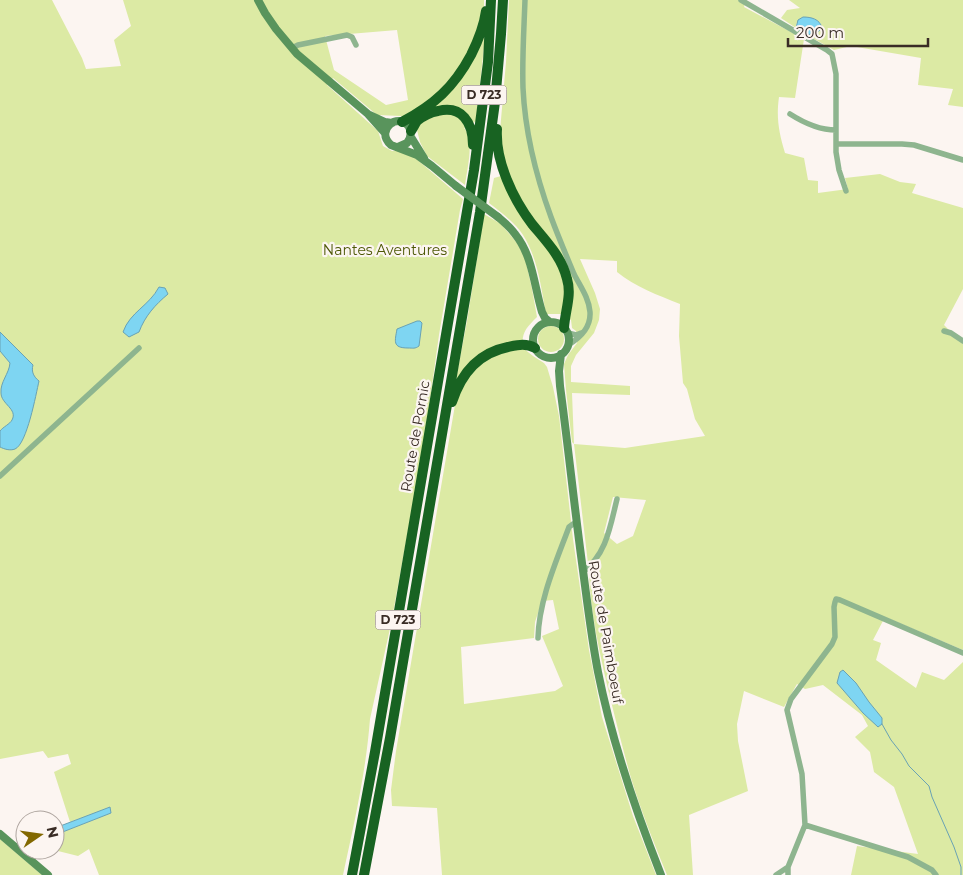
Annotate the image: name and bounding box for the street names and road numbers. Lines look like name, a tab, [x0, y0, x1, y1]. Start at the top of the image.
road number: D 723	[462, 86, 506, 104]
street label: Route de Pornic	[396, 379, 434, 493]
street label: Route de Paimboeuf	[585, 559, 628, 706]
road number: D 723	[376, 610, 420, 630]

